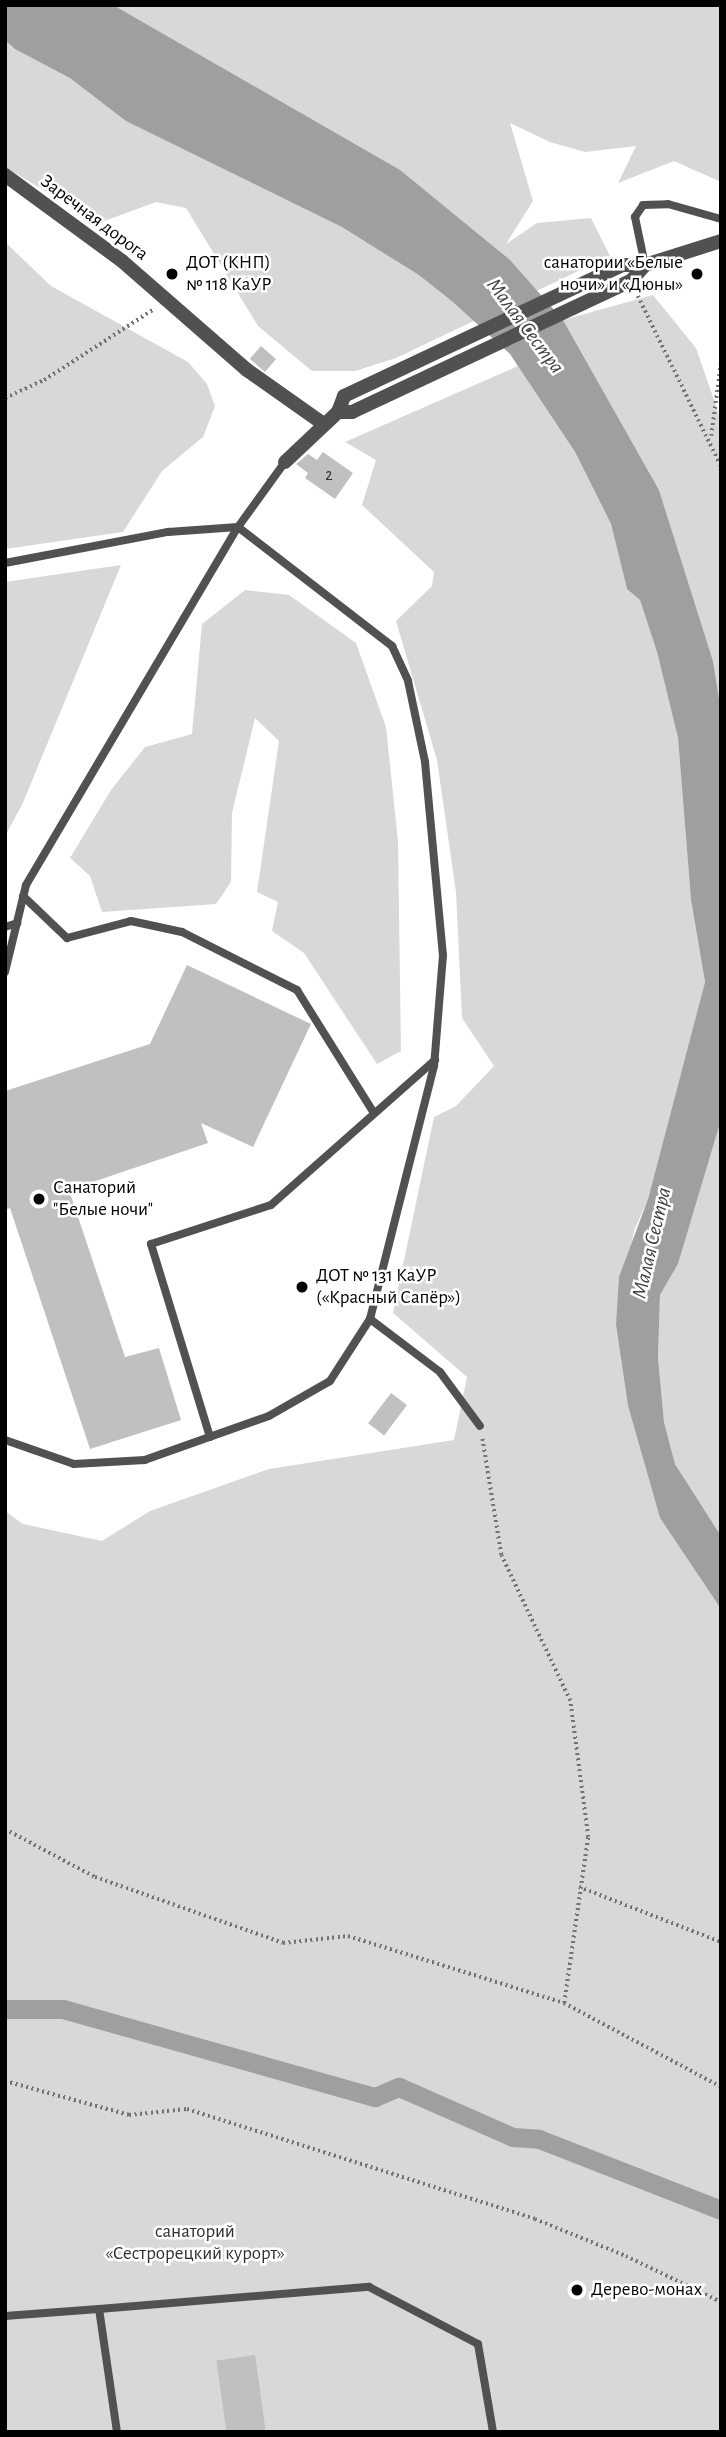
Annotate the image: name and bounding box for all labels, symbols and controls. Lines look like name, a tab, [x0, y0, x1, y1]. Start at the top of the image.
street label: Заречная дорога	[36, 170, 152, 266]
place label: ДОТ (КНП) № 118 КаУР	[186, 252, 271, 296]
place label: санатории «Белые ночи» и «Дюны»	[544, 252, 683, 296]
marker: ДОТ (КНП) № 118 КаУР	[164, 266, 180, 282]
marker: санатории «Белые ночи» и «Дюны»	[689, 266, 705, 282]
water label: Малая Сестра	[481, 273, 569, 379]
house number: 2	[325, 465, 333, 485]
place label: Санаторий "Белые ночи"	[53, 1177, 153, 1221]
water label: Малая Сестра	[627, 1185, 677, 1301]
marker: Санаторий "Белые ночи"	[31, 1191, 47, 1207]
place label: ДОТ № 131 КаУР («Красный Сапёр»)	[316, 1265, 461, 1309]
marker: ДОТ № 131 КаУР («Красный Сапёр»)	[294, 1279, 310, 1295]
park label: санаторий «Сестрорецкий курорт»	[105, 2221, 285, 2265]
place label: Дерево-монах	[591, 2279, 702, 2301]
marker: Дерево-монах	[569, 2282, 585, 2298]

